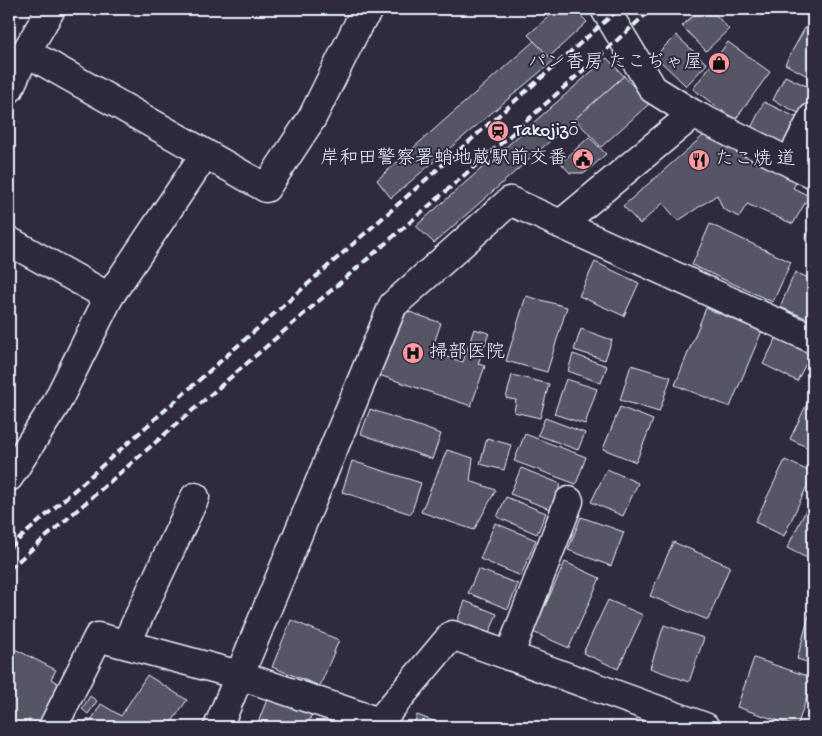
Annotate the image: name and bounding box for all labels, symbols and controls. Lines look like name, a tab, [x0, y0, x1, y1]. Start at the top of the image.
shop icon: パン香房 たこぢゃ屋	[707, 51, 731, 75]
place label: パン香房 たこぢゃ屋	[527, 52, 703, 75]
station icon: Takojizō	[486, 119, 510, 143]
place label: Takojizō	[513, 120, 579, 143]
place label: 岸和田警察署蛸地蔵駅前交番	[320, 147, 567, 171]
public building icon: 岸和田警察署蛸地蔵駅前交番	[571, 147, 595, 171]
restaurant icon: たこ焼 道	[687, 148, 711, 172]
place label: たこ焼 道	[715, 148, 796, 172]
hospital icon: 掃部医院	[401, 341, 425, 365]
place label: 掃部医院	[429, 342, 505, 365]

